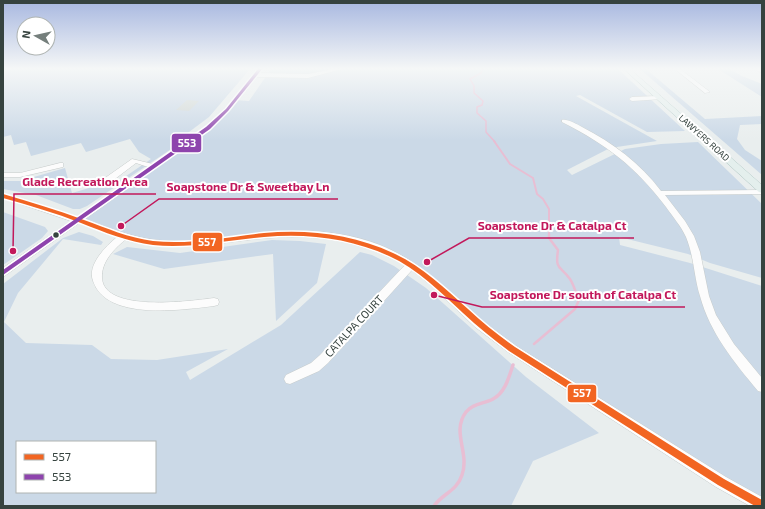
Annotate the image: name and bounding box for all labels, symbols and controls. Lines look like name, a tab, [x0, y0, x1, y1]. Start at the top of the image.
north arrow	[16, 16, 56, 56]
text: N	[19, 30, 33, 39]
street label: LAWYERS ROAD	[677, 112, 732, 163]
line badge: 553	[171, 133, 202, 153]
text: 553	[178, 136, 196, 149]
callout: Glade Recreation Area	[14, 170, 156, 194]
text: Glade Recreation Area	[22, 174, 148, 188]
callout: Soapstone Dr & Sweetbay Ln	[159, 175, 338, 199]
text: Soapstone Dr & Sweetbay Ln	[167, 179, 329, 194]
callout: Soapstone Dr & Catalpa Ct	[469, 214, 634, 238]
text: Soapstone Dr & Catalpa Ct	[478, 218, 626, 232]
unlabelled marker	[51, 230, 61, 240]
line badge: 557	[192, 232, 223, 252]
text: 557	[198, 235, 216, 248]
callout: Soapstone Dr south of Catalpa Ct	[482, 283, 685, 307]
text: Soapstone Dr south of Catalpa Ct	[490, 287, 676, 301]
street label: CATALPA COURT	[322, 292, 386, 359]
line badge: 557	[567, 384, 597, 403]
text: 557	[573, 386, 591, 399]
legend	[16, 441, 156, 493]
text: 557	[52, 449, 71, 463]
text: 553	[52, 469, 72, 483]

